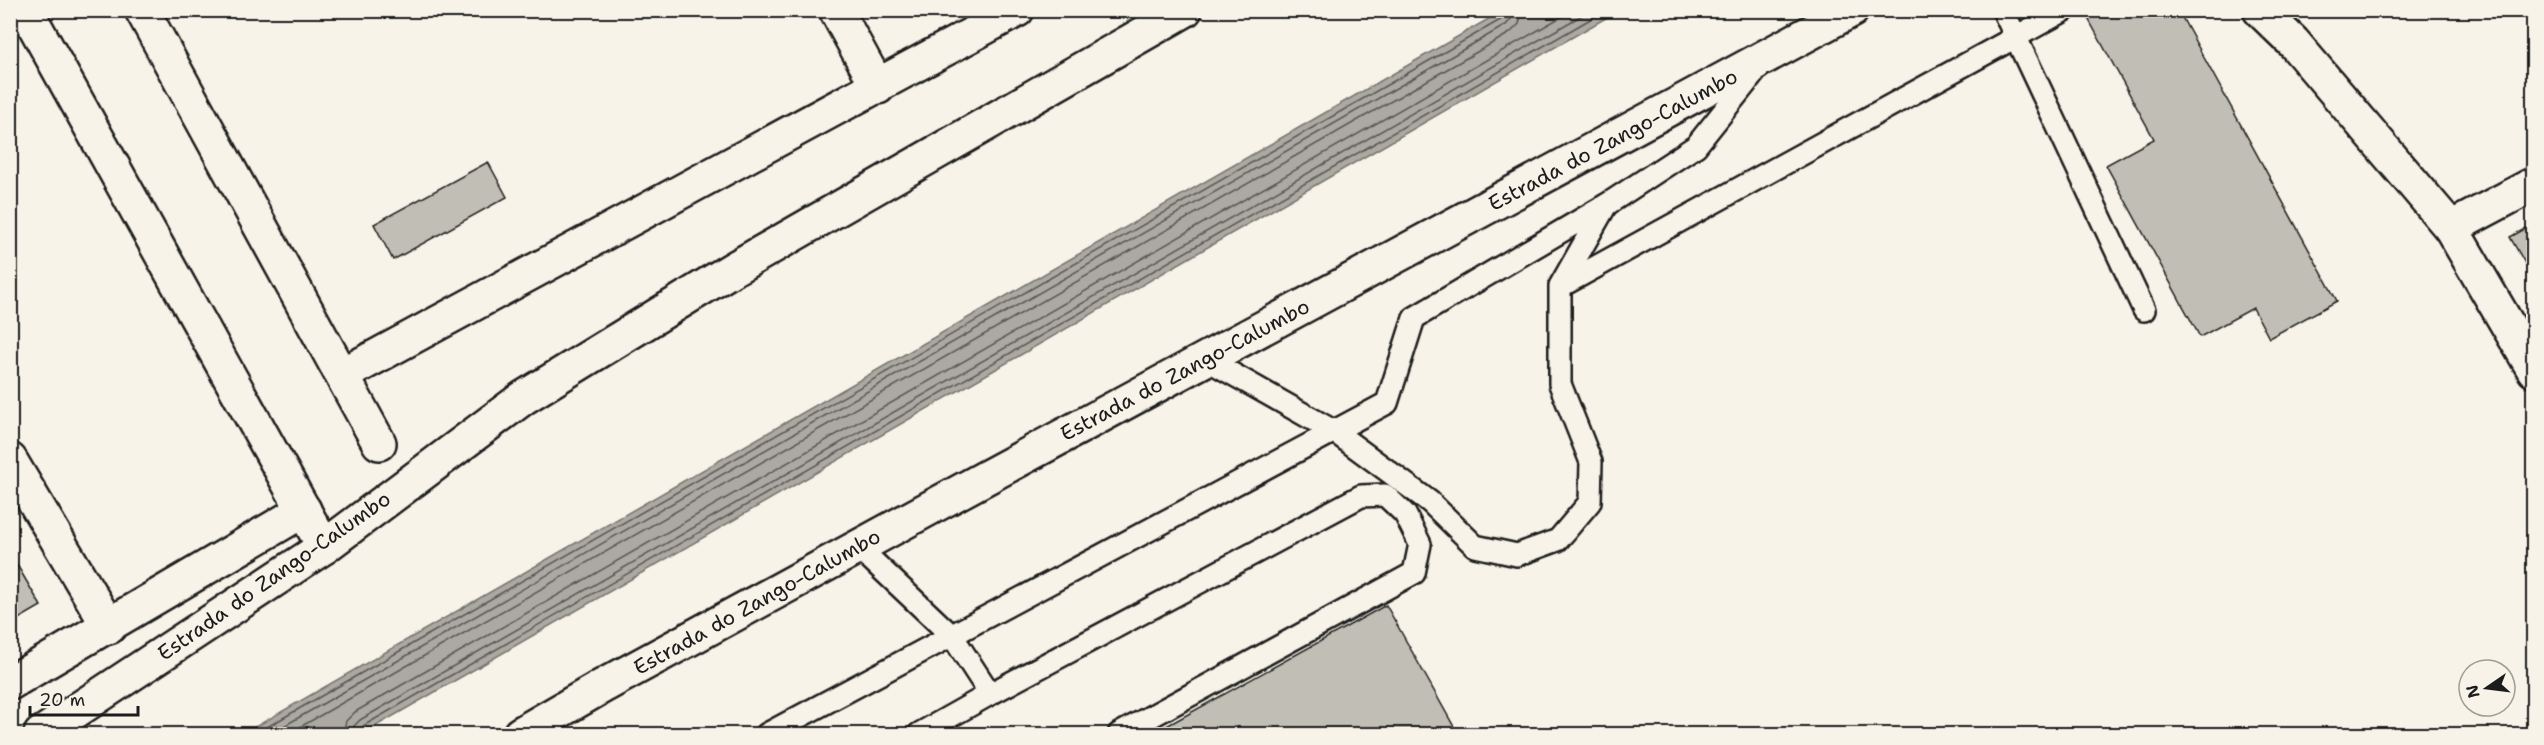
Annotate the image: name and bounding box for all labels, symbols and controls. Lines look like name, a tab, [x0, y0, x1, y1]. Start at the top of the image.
street label: Estrada do Zango-Calumbo	[1483, 62, 1743, 218]
street label: Estrada do Zango-Calumbo	[1055, 292, 1315, 448]
street label: Estrada do Zango-Calumbo	[152, 485, 396, 667]
street label: Estrada do Zango-Calumbo	[628, 522, 886, 682]
north arrow	[2457, 658, 2517, 718]
scale bar	[30, 679, 138, 717]
text: N	[2461, 683, 2485, 700]
text: 20 m	[39, 688, 85, 712]

